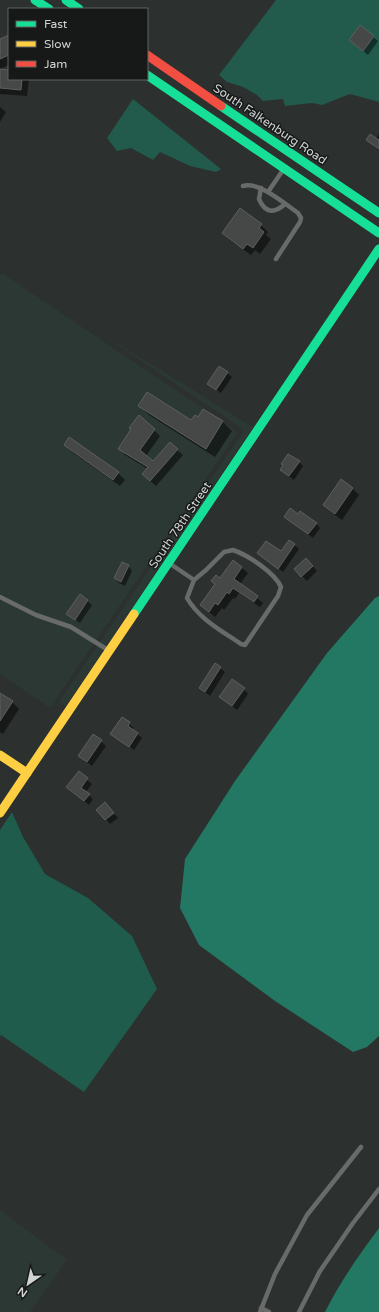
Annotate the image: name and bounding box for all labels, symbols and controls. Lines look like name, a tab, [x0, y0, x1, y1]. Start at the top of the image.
legend	[8, 8, 148, 80]
text: Fast	[44, 17, 68, 31]
text: Slow	[44, 37, 71, 51]
text: Jam	[44, 57, 67, 71]
street label: South Falkenburg Road	[211, 81, 329, 167]
street label: South 78th Street	[146, 479, 214, 571]
north arrow	[8, 1264, 48, 1304]
text: N	[15, 1284, 30, 1300]

